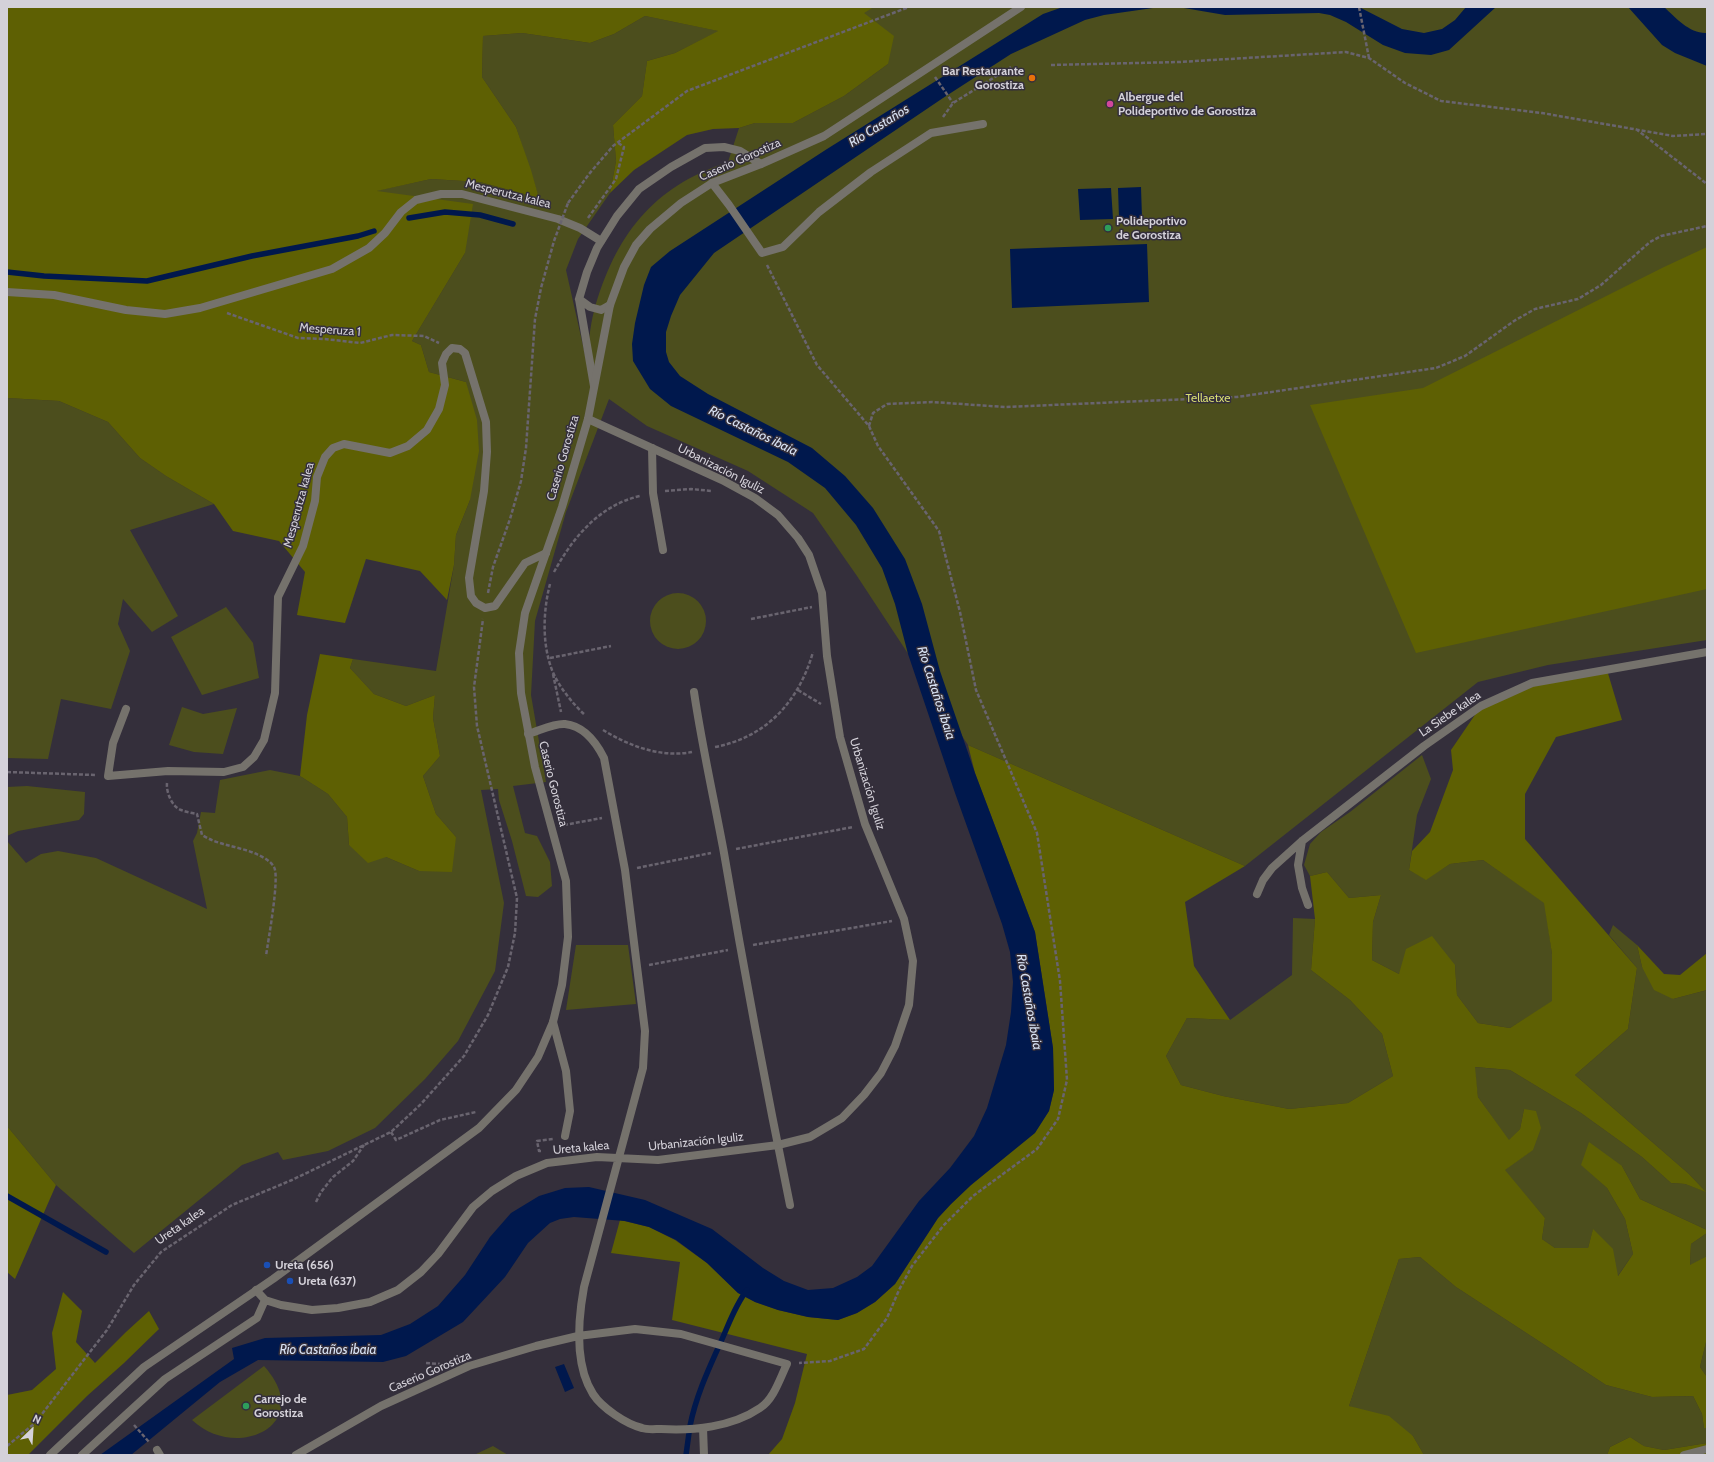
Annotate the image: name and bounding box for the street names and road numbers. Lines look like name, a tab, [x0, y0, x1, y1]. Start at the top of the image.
street label: Caserio Gorostiza	[697, 136, 783, 184]
street label: Mesperutza kalea	[464, 176, 552, 212]
street label: Mesperuza 1	[299, 321, 361, 339]
street label: Caserio Gorostiza	[544, 414, 582, 502]
street label: Urbanización Iguliz	[675, 441, 767, 497]
street label: Mesperutza kalea	[281, 461, 317, 549]
street label: La Siebe kalea	[1416, 688, 1484, 740]
street label: Urbanización Iguliz	[846, 736, 888, 832]
street label: Caserio Gorostiza	[535, 740, 571, 828]
street label: Urbanización Iguliz	[648, 1130, 744, 1154]
street label: Ureta kalea	[552, 1138, 610, 1158]
street label: Ureta kalea	[153, 1204, 207, 1248]
street label: Caserio Gorostiza	[387, 1348, 473, 1396]

